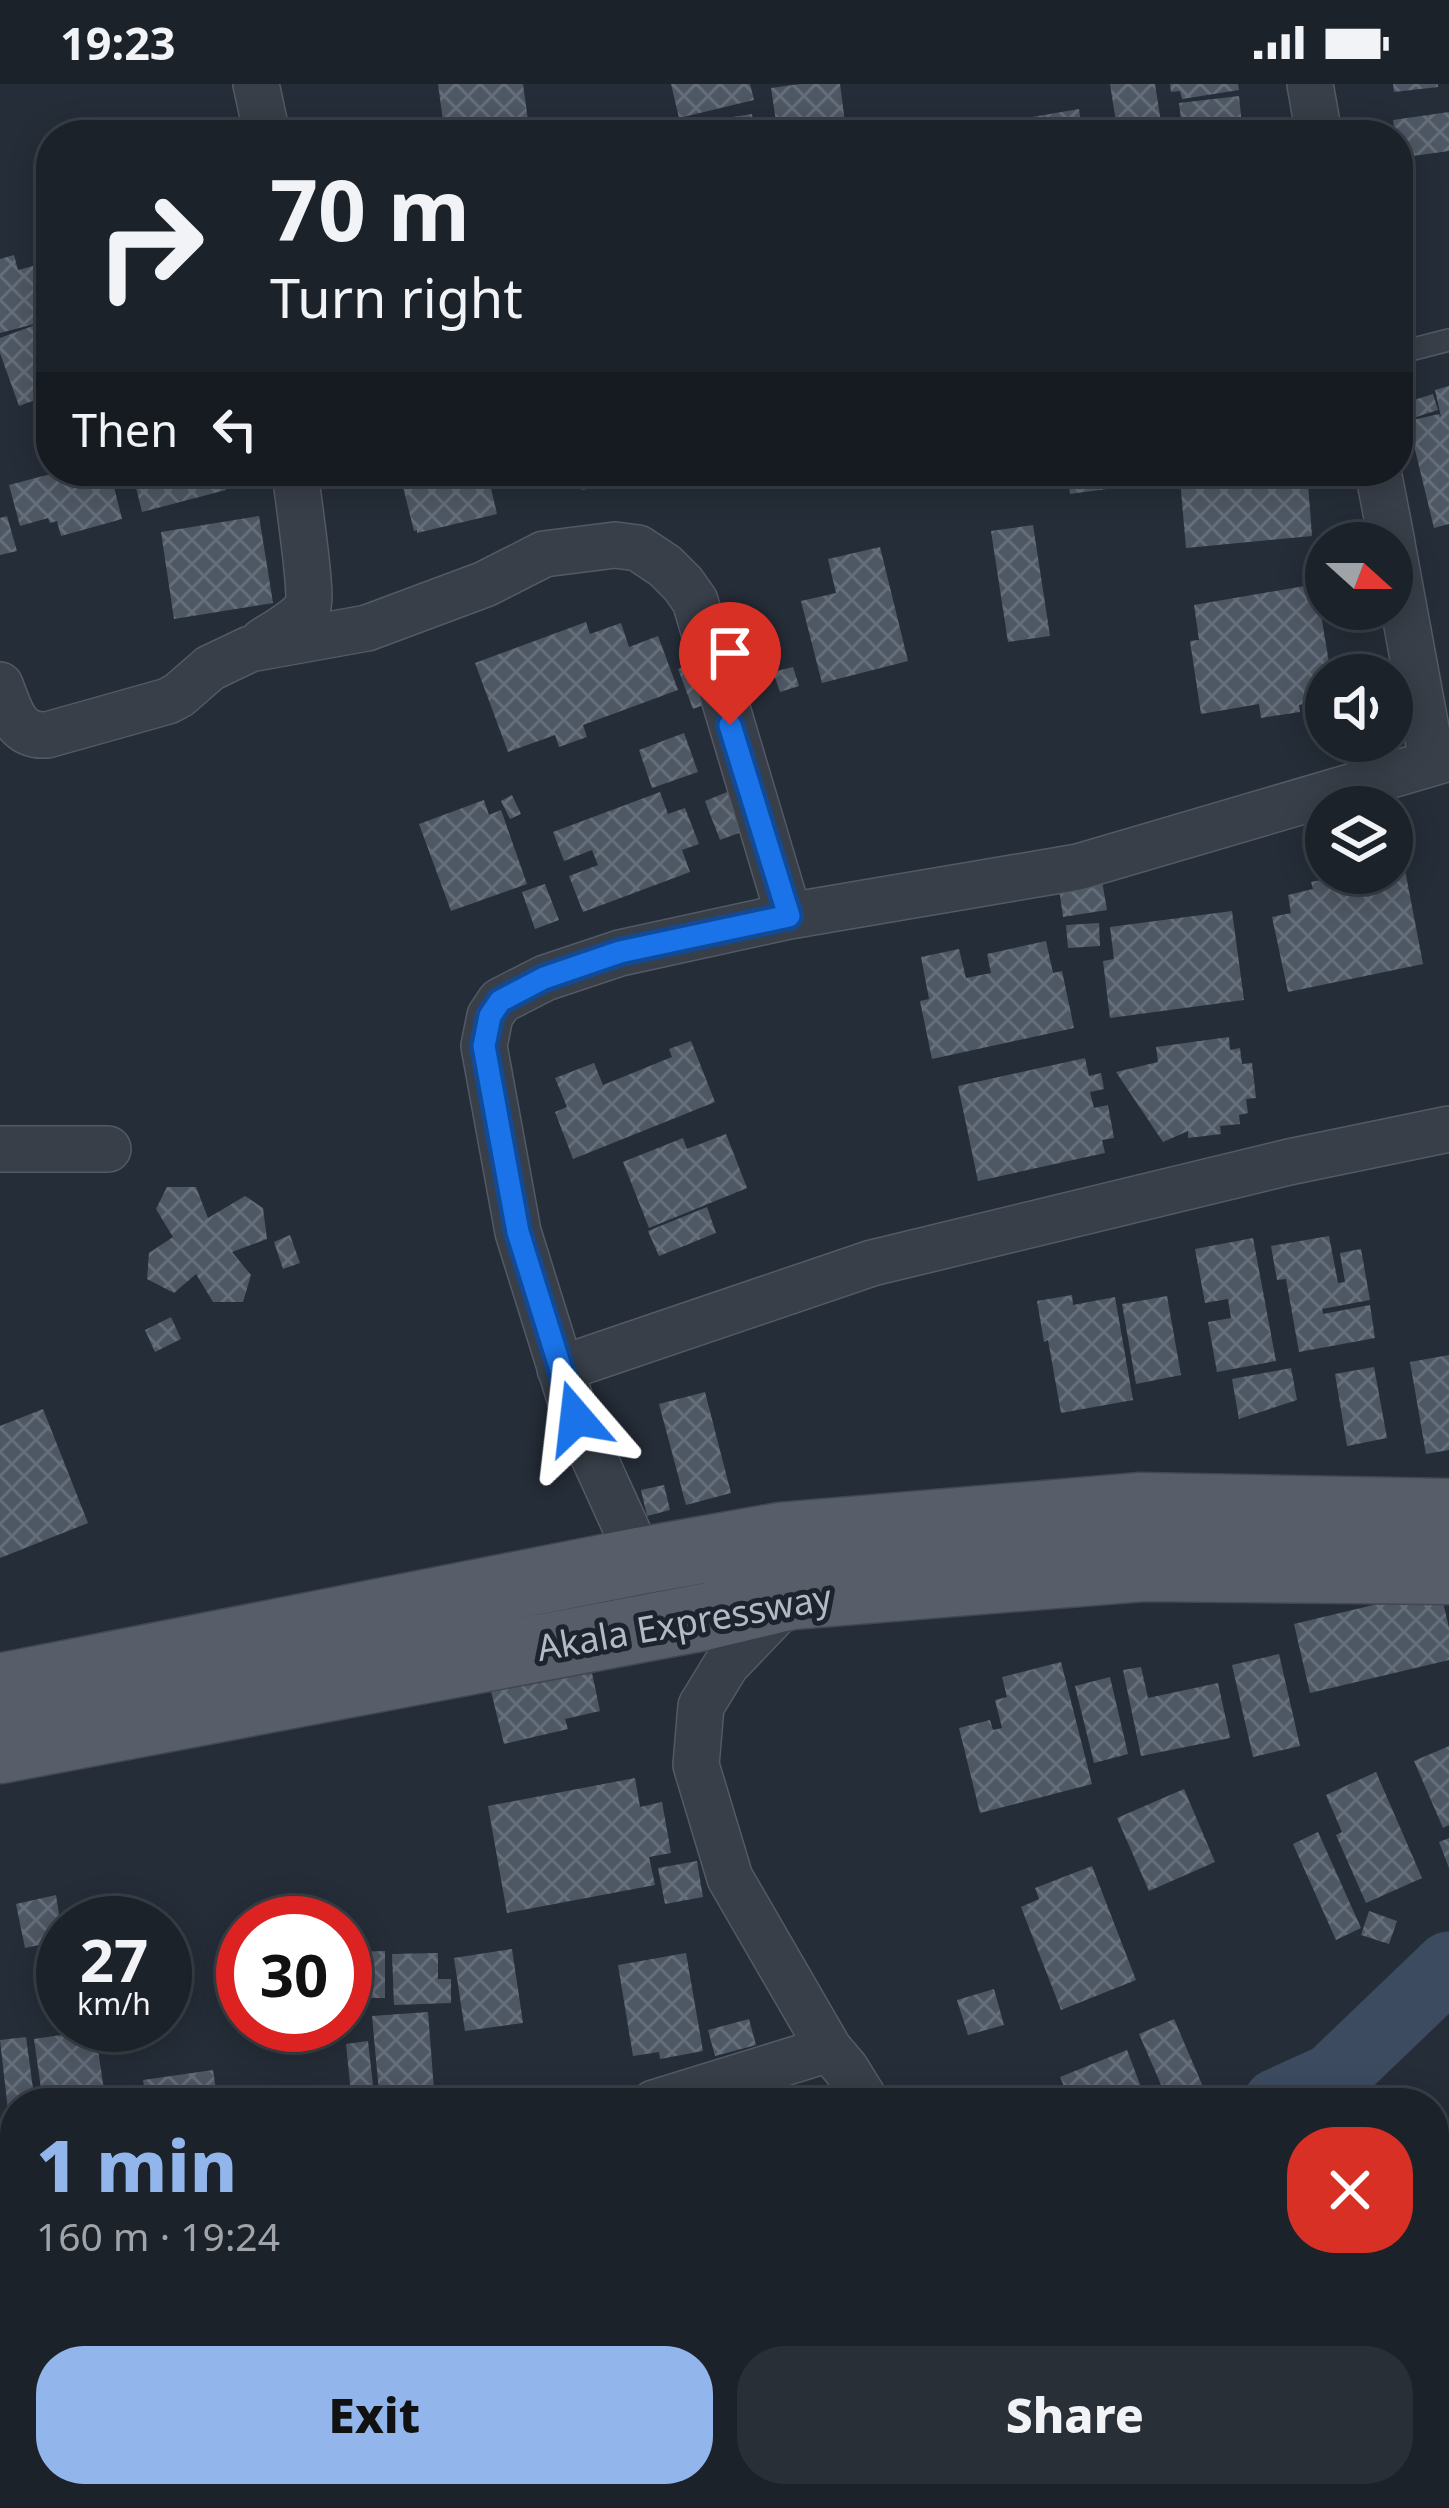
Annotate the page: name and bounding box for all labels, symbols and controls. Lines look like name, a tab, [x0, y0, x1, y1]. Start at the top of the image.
text: 19:23	[60, 12, 176, 73]
text: 70 m	[270, 151, 470, 266]
icon: right	[72, 168, 228, 324]
text: Turn right	[270, 260, 523, 334]
icon: left	[202, 396, 268, 462]
text: Then	[72, 399, 178, 460]
north arrow	[1305, 522, 1413, 630]
map controls	[1305, 522, 1413, 894]
pin	[679, 602, 781, 725]
icon: arrive	[697, 620, 763, 686]
button: sound	[1305, 654, 1413, 762]
button: layers	[1305, 786, 1413, 894]
position arrow	[513, 1355, 639, 1481]
street label: Akala Expressway	[533, 1572, 836, 1672]
speed limit sign: 30	[216, 1896, 372, 2052]
text: 27	[80, 1918, 148, 2000]
text: km/h	[77, 1983, 151, 2024]
text: 1 min	[36, 2115, 237, 2213]
button: close	[1287, 2127, 1413, 2253]
text: 160 m · 19:24	[36, 2209, 280, 2262]
button: Exit	[36, 2346, 713, 2484]
button: Share	[737, 2346, 1413, 2484]

